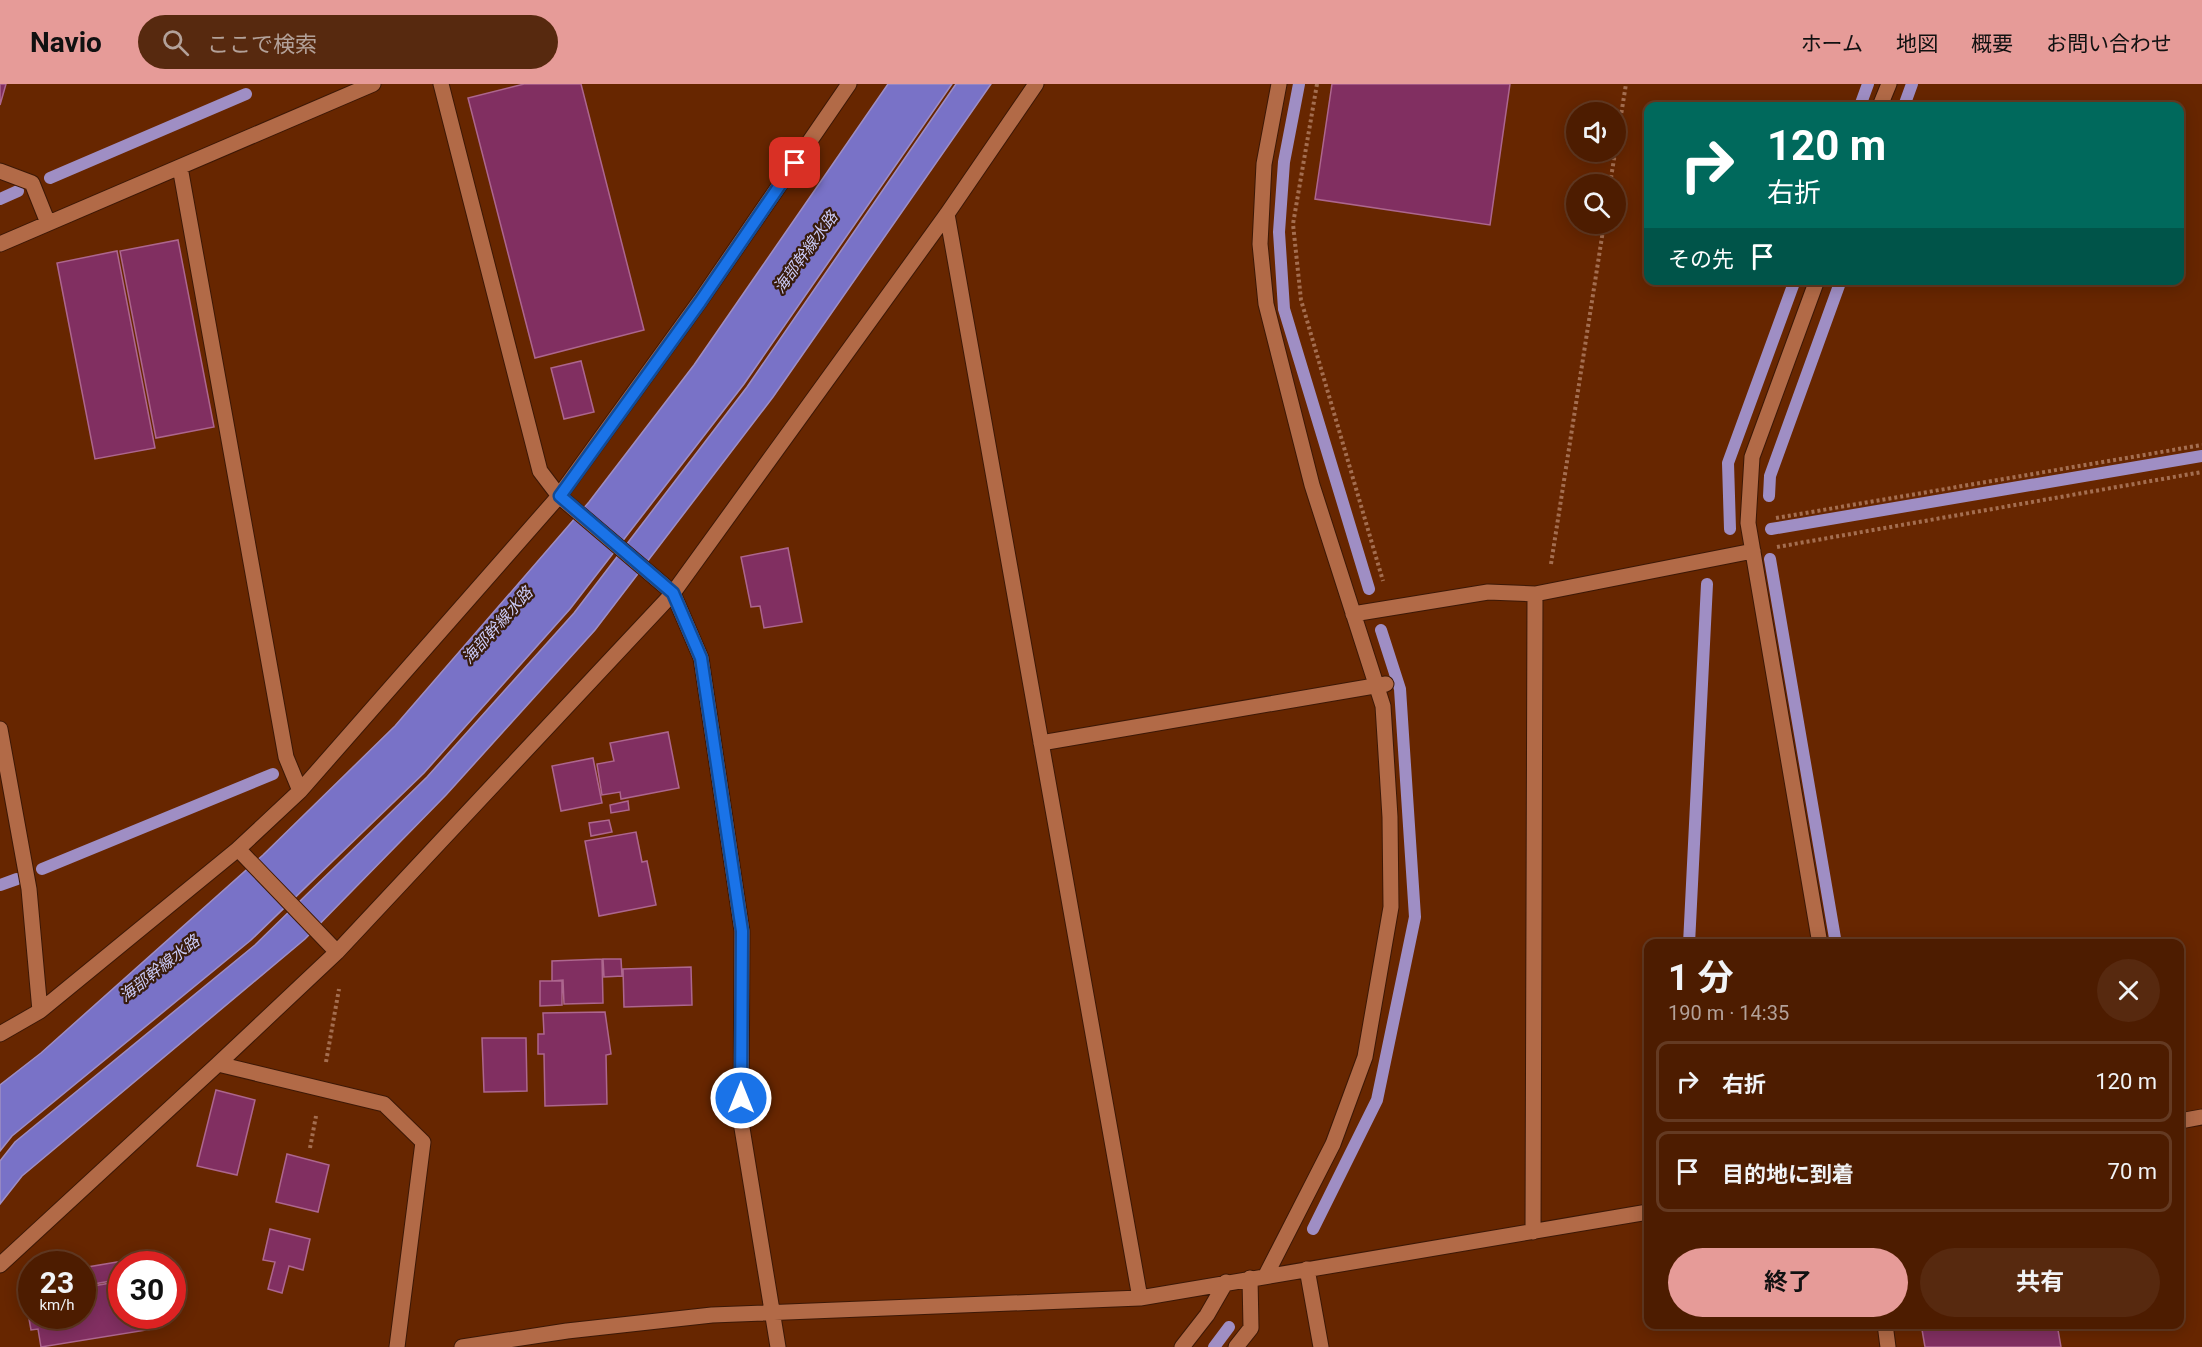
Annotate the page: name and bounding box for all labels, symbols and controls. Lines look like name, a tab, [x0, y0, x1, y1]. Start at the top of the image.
search box	[138, 15, 558, 69]
text: Navio	[30, 26, 102, 59]
icon: search	[159, 26, 192, 59]
text: ここで検索	[207, 32, 317, 57]
text: ホーム	[1801, 32, 1863, 56]
text: 地図	[1896, 32, 1938, 56]
text: 概要	[1971, 32, 2013, 56]
text: お問い合わせ	[2046, 32, 2172, 56]
map controls	[1566, 102, 1626, 234]
button: sound	[1566, 102, 1626, 162]
text: 120 m	[1767, 121, 1886, 170]
icon: right	[1668, 126, 1746, 204]
pin	[769, 137, 820, 188]
icon: arrive	[778, 146, 811, 179]
button: search	[1566, 174, 1626, 234]
text: 右折	[1767, 177, 1821, 209]
water label: 海部幹線水路	[770, 206, 842, 297]
icon: arrive	[1746, 240, 1779, 273]
text: その先	[1668, 247, 1734, 272]
water label: 海部幹線水路	[458, 582, 538, 667]
water label: 海部幹線水路	[116, 930, 205, 1005]
text: 1 分	[1668, 957, 1734, 999]
button: close	[2097, 959, 2160, 1022]
text: 190 m · 14:35	[1668, 1001, 1789, 1025]
icon: right	[1671, 1065, 1704, 1098]
position arrow	[709, 1066, 773, 1130]
text: 120 m	[2095, 1069, 2157, 1094]
text: 右折	[1722, 1072, 1766, 1097]
icon: arrive	[1671, 1155, 1704, 1188]
text: 70 m	[2108, 1159, 2157, 1184]
text: 目的地に到着	[1722, 1162, 1854, 1187]
button: 終了	[1668, 1248, 1908, 1317]
button: 共有	[1920, 1248, 2160, 1317]
speed limit sign: 30	[108, 1251, 186, 1329]
text: 23	[40, 1265, 74, 1300]
text: km/h	[39, 1296, 75, 1314]

